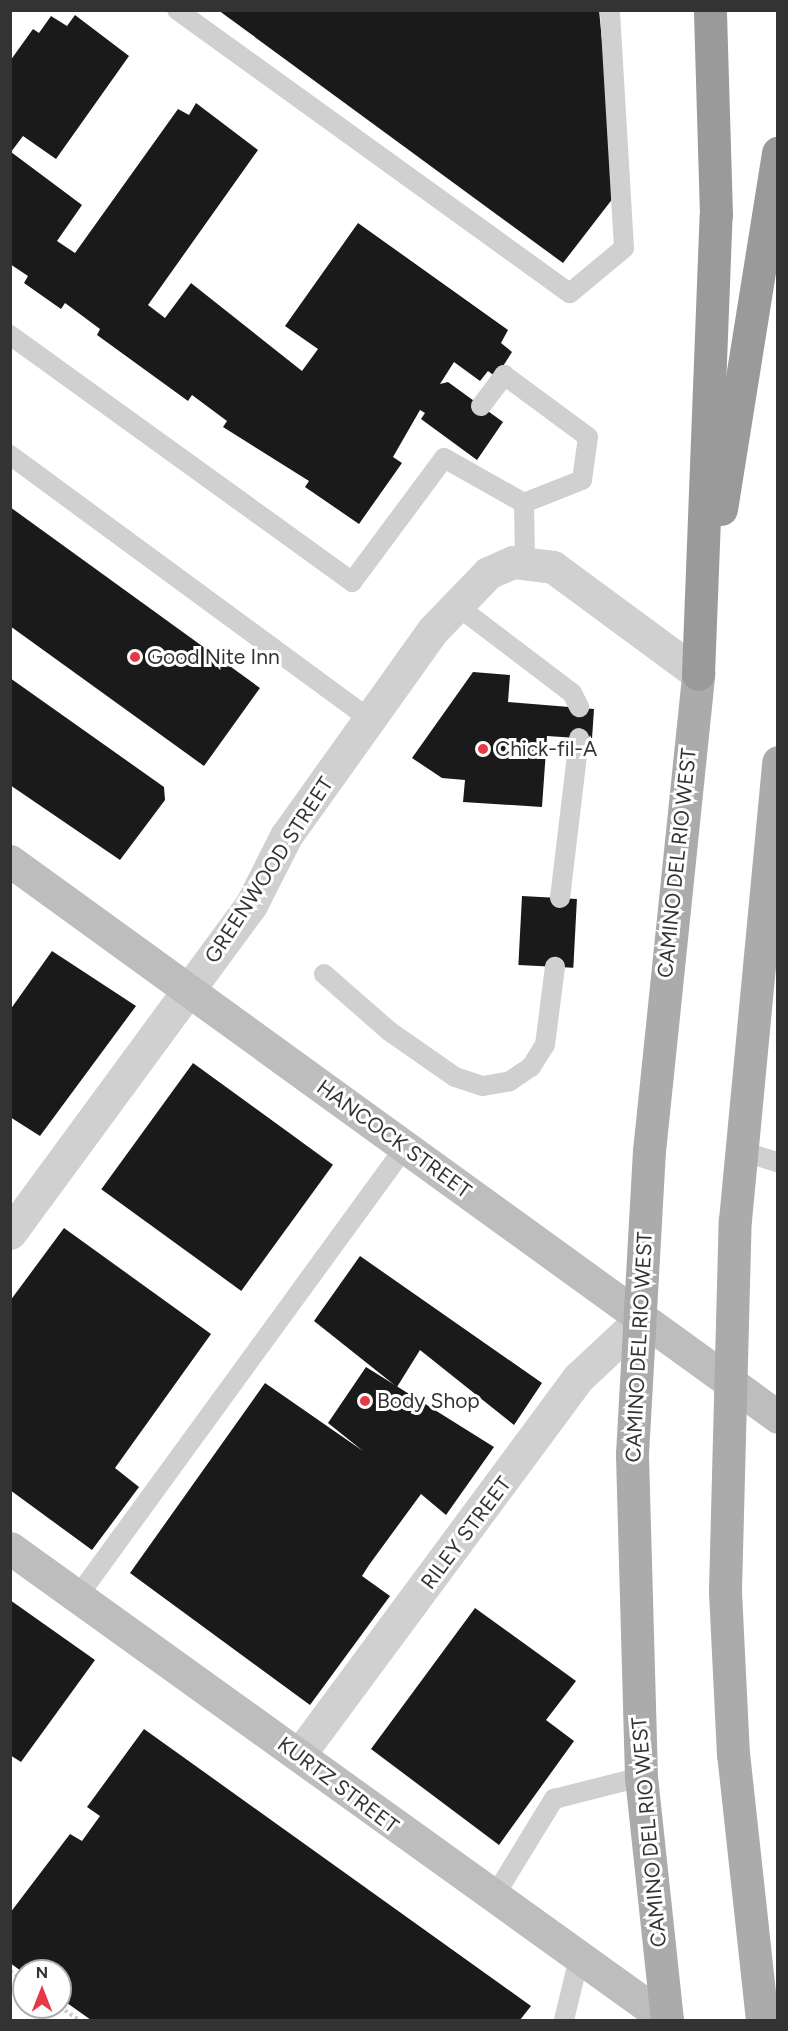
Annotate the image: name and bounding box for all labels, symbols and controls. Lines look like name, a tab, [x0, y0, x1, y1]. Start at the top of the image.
place label: Good Nite Inn	[147, 644, 280, 670]
marker: Good Nite Inn	[128, 650, 142, 664]
place label: Chick-fil-A	[495, 736, 597, 762]
marker: Chick-fil-A	[476, 742, 490, 756]
street label: CAMINO DEL RIO WEST	[652, 747, 702, 979]
street label: GREENWOOD STREET	[199, 772, 339, 968]
street label: HANCOCK STREET	[312, 1074, 476, 1204]
street label: CAMINO DEL RIO WEST	[620, 1231, 658, 1463]
place label: Body Shop	[377, 1388, 480, 1414]
marker: Body Shop	[358, 1394, 372, 1408]
street label: RILEY STREET	[416, 1472, 516, 1594]
street label: CAMINO DEL RIO WEST	[626, 1716, 672, 1948]
street label: KURTZ STREET	[272, 1731, 404, 1839]
north arrow	[12, 1959, 72, 2019]
text: N	[36, 1963, 48, 1982]

